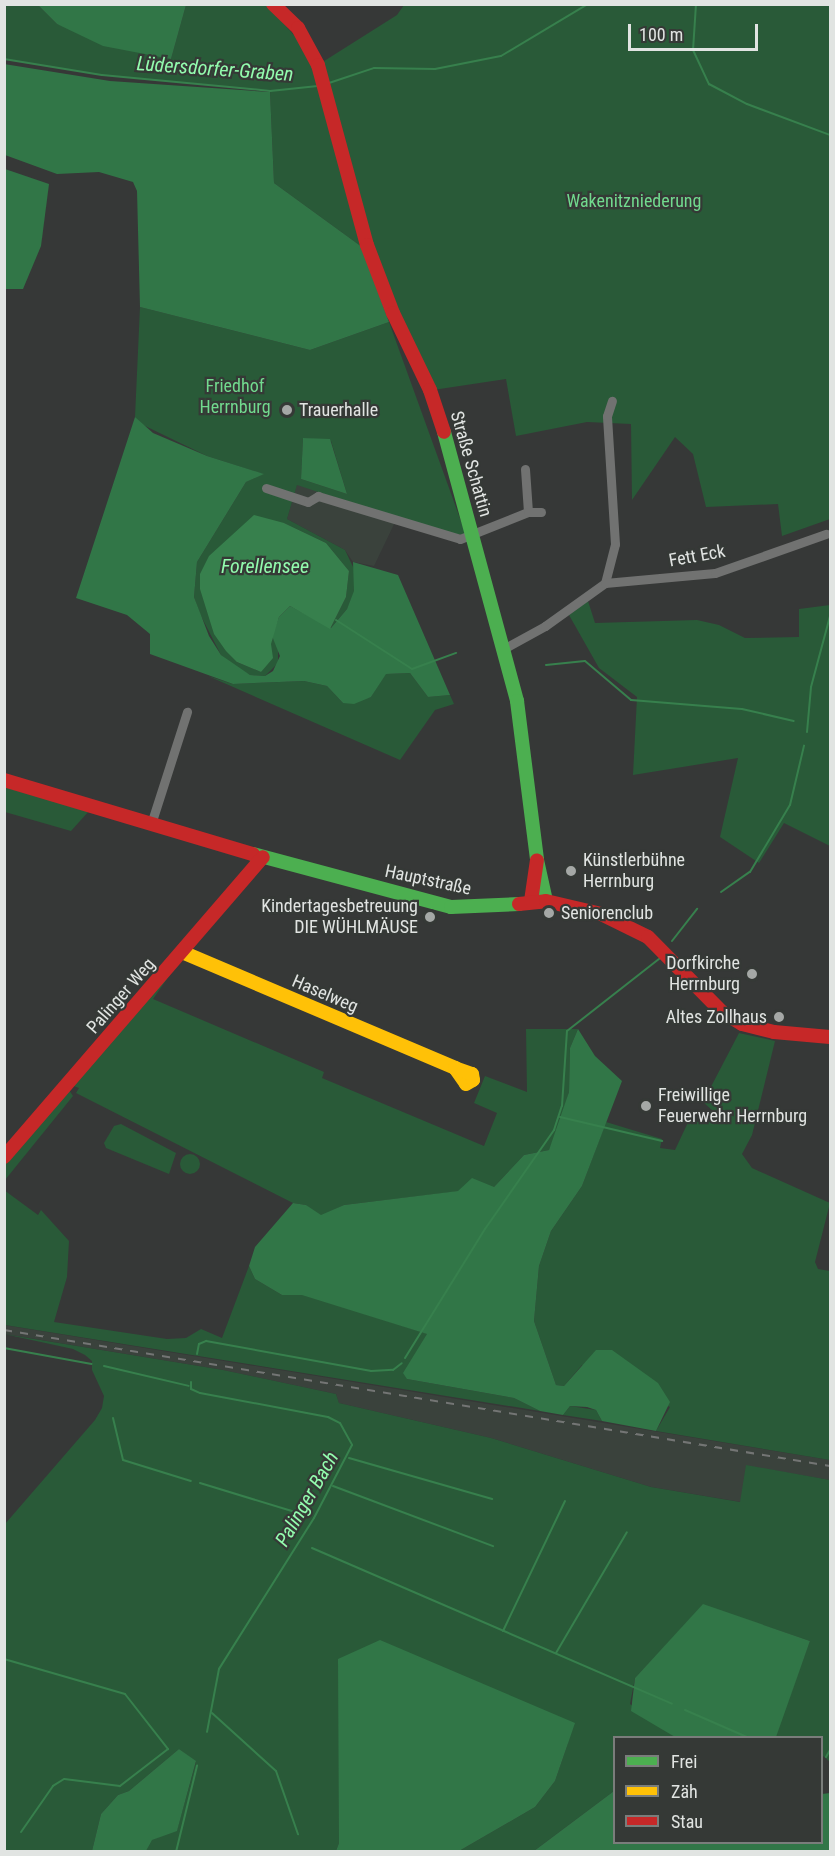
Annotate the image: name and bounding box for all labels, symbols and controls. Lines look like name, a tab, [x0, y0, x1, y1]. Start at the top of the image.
scale bar	[631, 12, 762, 50]
text: 100 m	[639, 24, 683, 45]
water label: Lüdersdorfer-Graben	[136, 52, 294, 86]
park label: Wakenitzniederung	[567, 190, 701, 212]
park label: Friedhof Herrnburg	[199, 376, 271, 418]
place label: Trauerhalle	[299, 399, 378, 421]
marker: Trauerhalle	[280, 403, 294, 417]
street label: Straße Schattin	[446, 409, 496, 519]
street label: Fett Eck	[667, 540, 727, 572]
water label: Forellensee	[221, 554, 309, 578]
place label: Künstlerbühne Herrnburg	[583, 850, 685, 892]
street label: Hauptstraße	[383, 860, 473, 900]
marker: Künstlerbühne Herrnburg	[564, 864, 578, 878]
place label: Kindertagesbetreuung DIE WÜHLMÄUSE	[261, 896, 418, 938]
place label: Seniorenclub	[561, 902, 653, 924]
marker: Seniorenclub	[542, 906, 556, 920]
marker: Kindertagesbetreuung DIE WÜHLMÄUSE	[423, 910, 437, 924]
place label: Dorfkirche Herrnburg	[666, 953, 740, 996]
street label: Palinger Weg	[82, 954, 160, 1038]
marker: Dorfkirche Herrnburg	[745, 967, 759, 981]
street label: Haselweg	[289, 970, 361, 1018]
place label: Altes Zollhaus	[666, 1006, 767, 1028]
marker: Altes Zollhaus	[772, 1010, 786, 1024]
place label: Freiwillige Feuerwehr Herrnburg	[658, 1085, 807, 1128]
marker: Freiwillige Feuerwehr Herrnburg	[639, 1099, 653, 1113]
water label: Palinger Bach	[270, 1447, 344, 1551]
legend	[613, 1736, 823, 1844]
text: Frei	[671, 1751, 697, 1772]
text: Zäh	[671, 1781, 698, 1802]
text: Stau	[671, 1811, 703, 1832]

